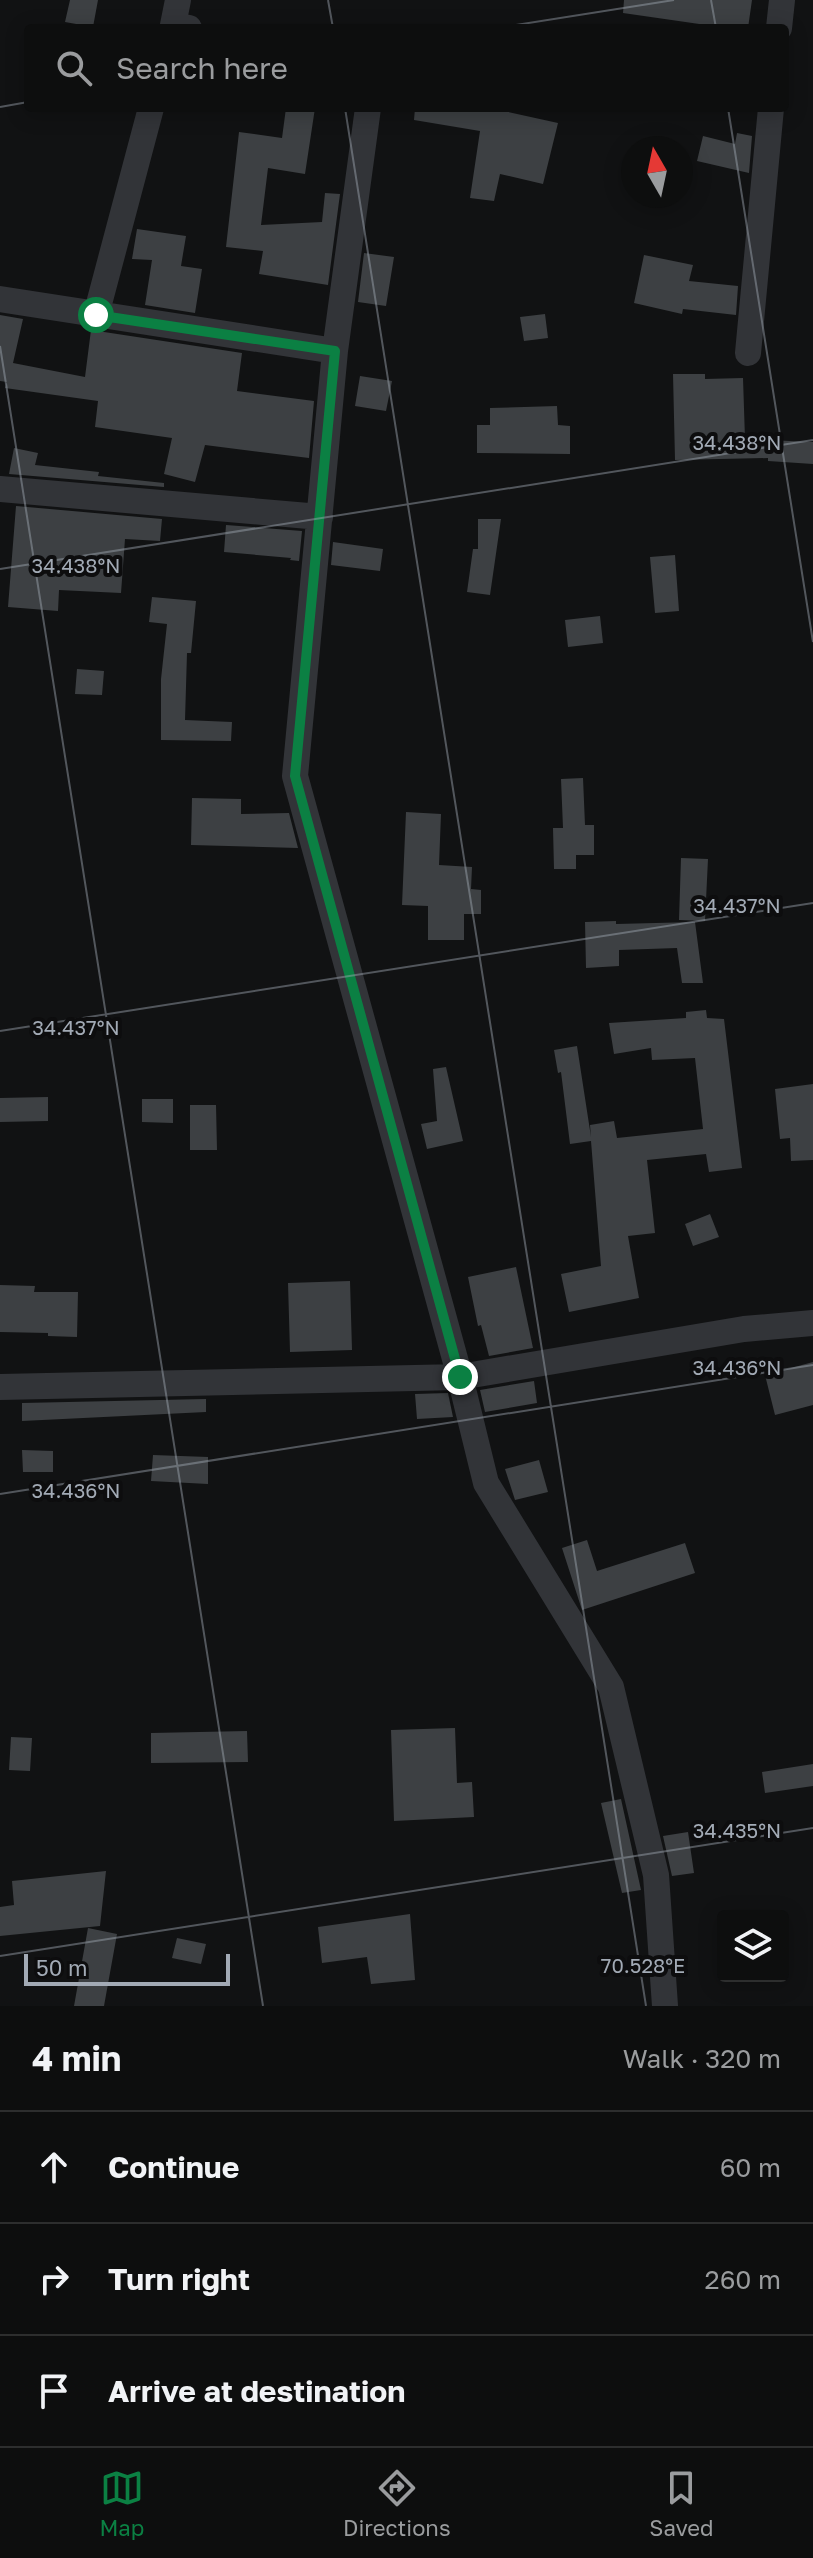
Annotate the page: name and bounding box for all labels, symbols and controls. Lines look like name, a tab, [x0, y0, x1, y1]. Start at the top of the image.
search box	[24, 24, 789, 112]
icon: search	[52, 46, 96, 90]
text: Search here	[116, 50, 288, 86]
north arrow	[621, 136, 693, 208]
route start	[78, 297, 114, 333]
text: 34.438°N	[693, 430, 782, 454]
text: 34.438°N	[32, 553, 121, 577]
text: 34.437°N	[693, 893, 781, 917]
text: 34.437°N	[32, 1015, 120, 1039]
text: 34.436°N	[693, 1355, 781, 1379]
route end	[442, 1359, 478, 1395]
text: 34.436°N	[32, 1478, 120, 1502]
text: 34.435°N	[693, 1818, 781, 1842]
map controls	[717, 1910, 789, 1982]
button: layers	[717, 1910, 789, 1982]
scale bar	[24, 1950, 230, 1986]
text: 70.528°E	[601, 1953, 685, 1977]
text: 50 m	[36, 1954, 87, 1981]
text: 4 min	[32, 2038, 121, 2078]
text: Walk · 320 m	[623, 2043, 781, 2074]
icon: ahead	[32, 2145, 76, 2189]
text: Continue	[108, 2149, 239, 2185]
text: 60 m	[720, 2152, 781, 2183]
icon: right	[32, 2257, 76, 2301]
text: Turn right	[108, 2261, 250, 2297]
text: 260 m	[705, 2264, 781, 2295]
icon: arrive	[32, 2369, 76, 2413]
text: Arrive at destination	[108, 2373, 405, 2409]
tab: Map	[99, 2466, 144, 2541]
tab: Directions	[343, 2466, 451, 2541]
tab: Saved	[649, 2466, 714, 2541]

